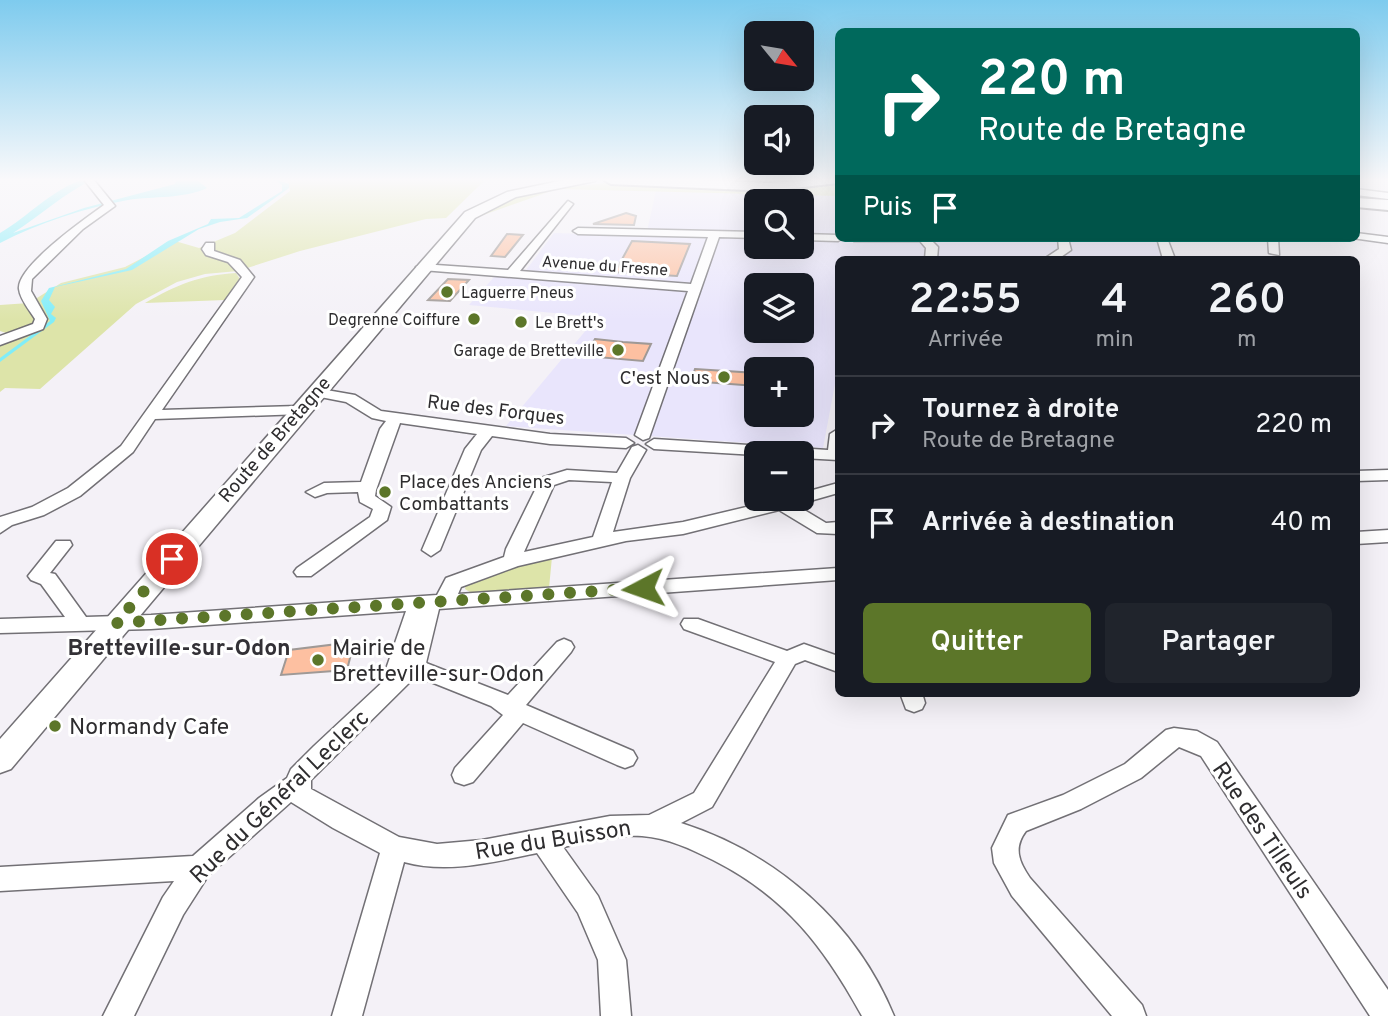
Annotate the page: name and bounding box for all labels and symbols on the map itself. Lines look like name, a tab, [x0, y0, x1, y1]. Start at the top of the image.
north arrow	[744, 21, 814, 91]
street label: Avenue du Fresne	[541, 253, 669, 281]
marker: Laguerre Pneus	[439, 284, 455, 300]
place label: Laguerre Pneus	[461, 284, 574, 304]
place label: Degrenne Coiffure	[328, 311, 460, 331]
marker: Degrenne Coiffure	[466, 311, 482, 327]
marker: Le Brett's	[513, 314, 529, 330]
place label: Le Brett's	[535, 314, 604, 334]
place label: Garage de Bretteville	[453, 342, 604, 362]
marker: Garage de Bretteville	[610, 342, 626, 358]
place label: C'est Nous	[620, 367, 710, 391]
marker: C'est Nous	[716, 369, 732, 385]
street label: Route de Bretagne	[214, 372, 337, 508]
street label: Rue des Forques	[426, 391, 566, 431]
place label: Place des Anciens Combattants	[399, 471, 552, 517]
marker: Place des Anciens Combattants	[377, 484, 393, 500]
pin	[142, 529, 202, 589]
position arrow	[606, 551, 680, 625]
district label: Bretteville-sur-Odon	[67, 635, 291, 664]
place label: Mairie de Bretteville-sur-Odon	[332, 635, 544, 690]
marker: Mairie de Bretteville-sur-Odon	[310, 652, 326, 668]
street label: Rue du Général Leclerc	[185, 705, 377, 891]
place label: Normandy Cafe	[69, 714, 229, 743]
marker: Normandy Cafe	[47, 718, 63, 734]
street label: Rue des Tilleuls	[1204, 757, 1318, 906]
street label: Rue du Buisson	[473, 815, 634, 868]

